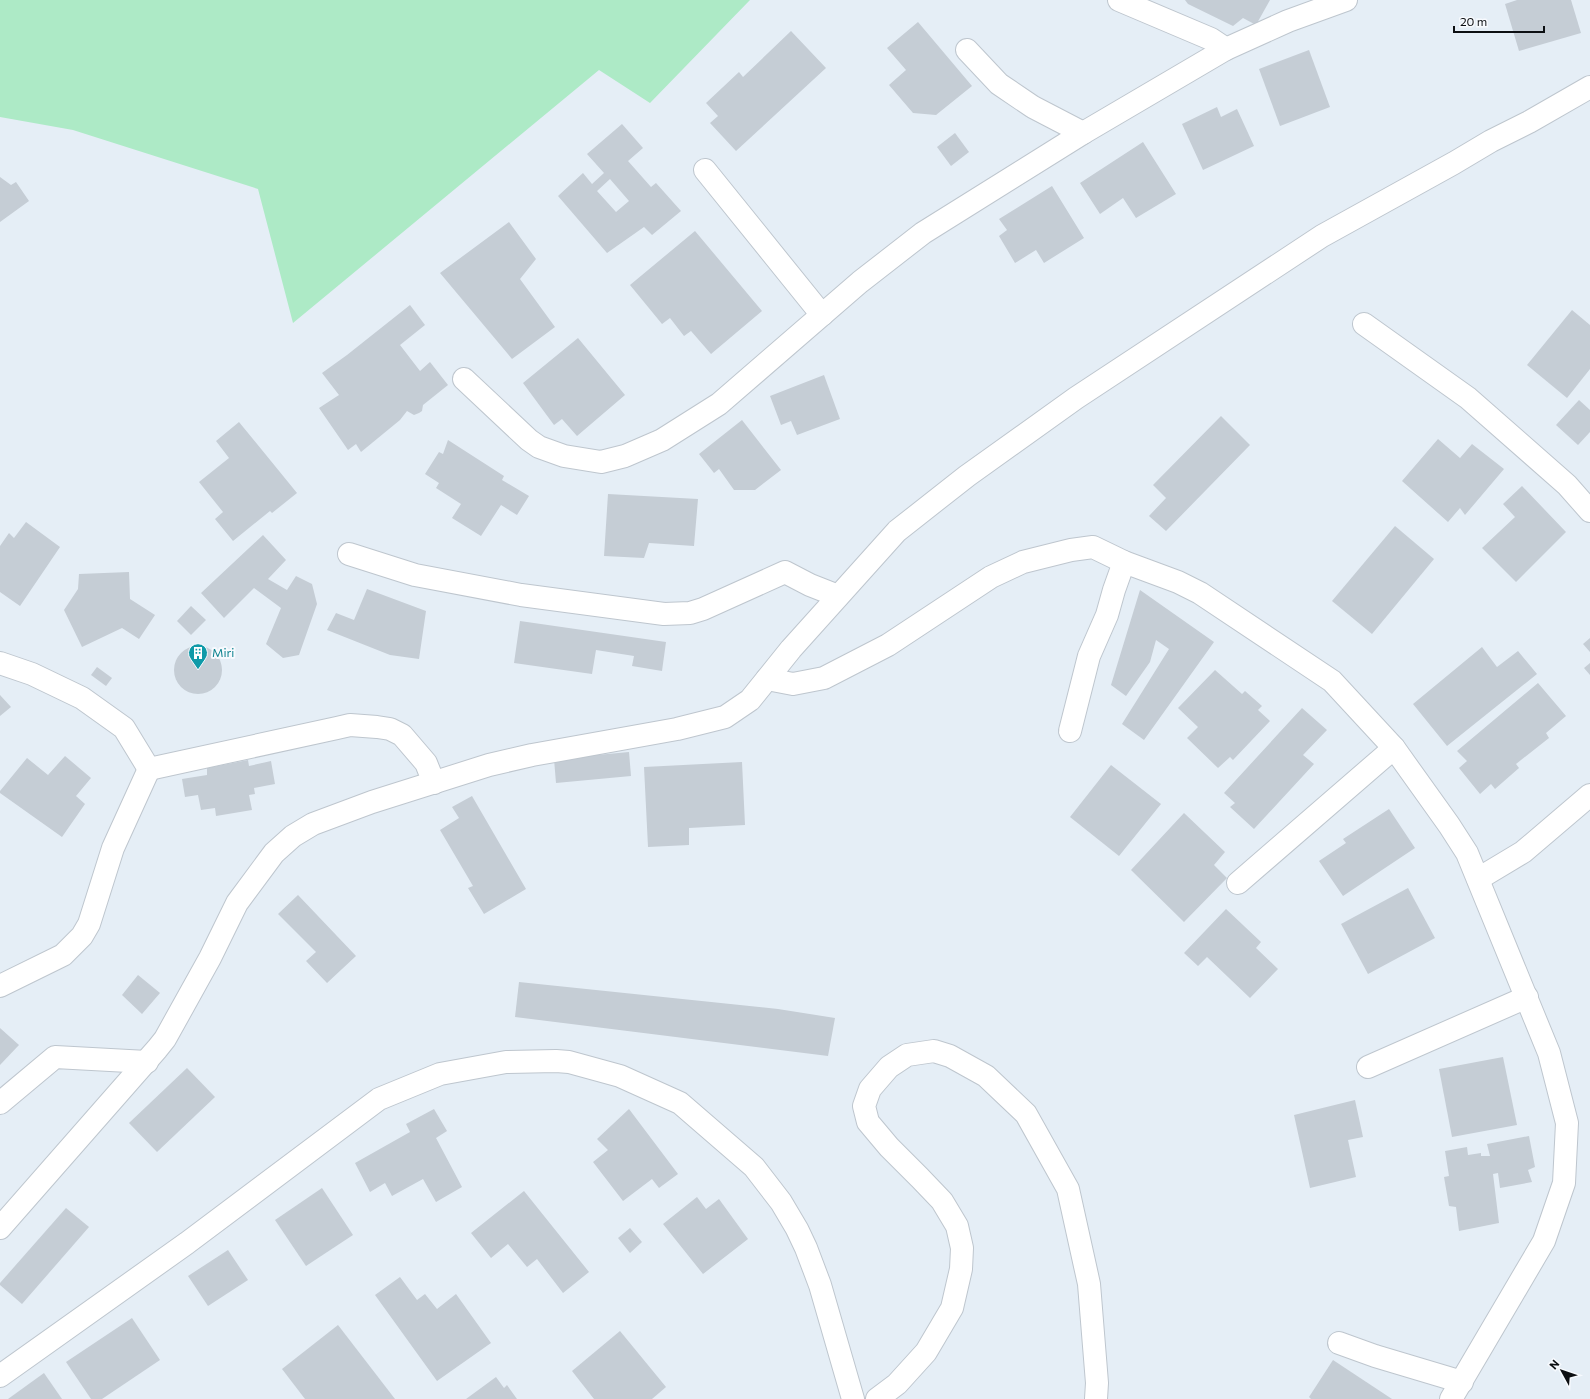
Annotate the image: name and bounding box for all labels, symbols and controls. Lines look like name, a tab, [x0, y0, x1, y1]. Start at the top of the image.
scale bar	[1454, 8, 1544, 34]
text: 20 m	[1460, 14, 1487, 28]
building icon: Miri	[187, 642, 209, 670]
place label: Miri	[212, 645, 234, 659]
north arrow	[1542, 1351, 1582, 1391]
text: N	[1546, 1357, 1562, 1372]

